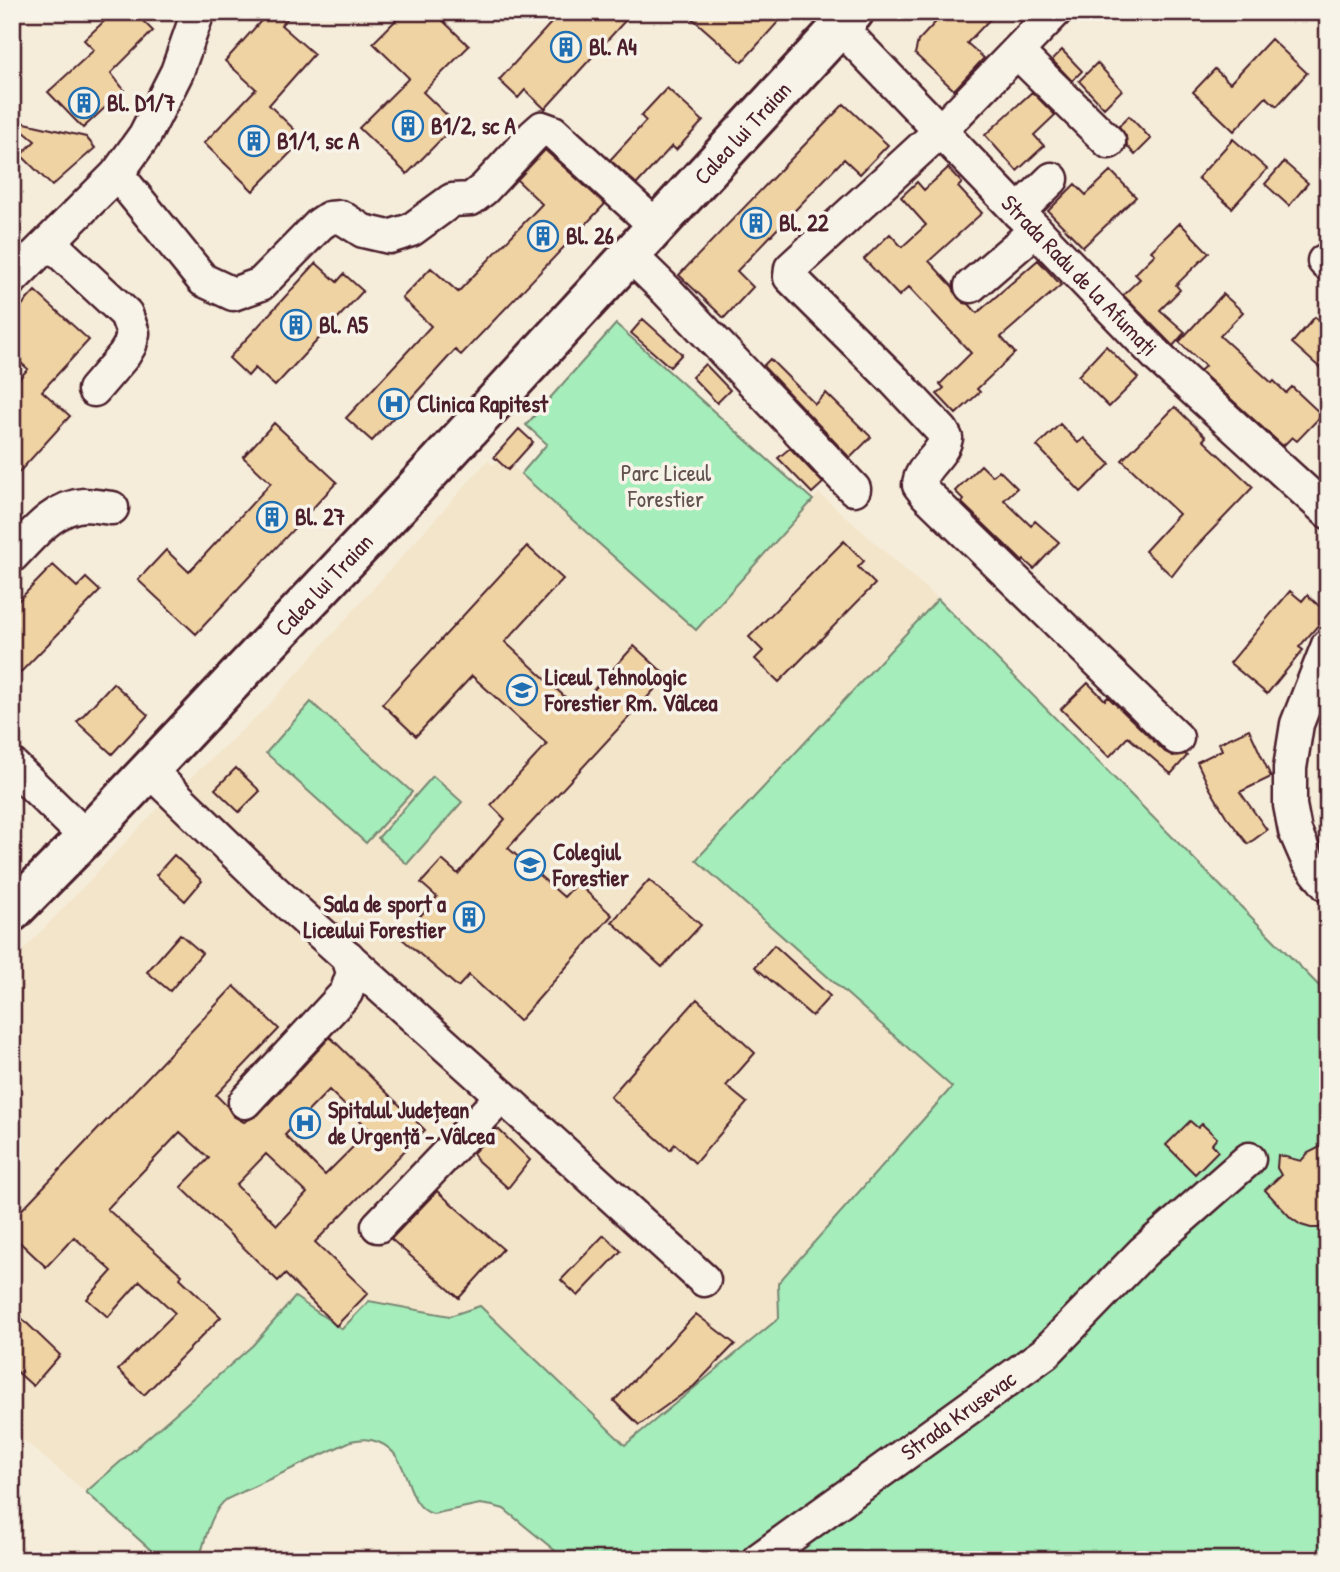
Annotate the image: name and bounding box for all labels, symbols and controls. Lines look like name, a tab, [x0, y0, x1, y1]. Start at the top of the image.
building icon: Bl. A4	[549, 30, 583, 64]
place label: Bl. A4	[589, 31, 637, 62]
street label: Calea lui Traian	[687, 74, 798, 191]
building icon: Bl. D1/7	[67, 86, 101, 120]
place label: Bl. D1/7	[107, 87, 175, 118]
building icon: B1/2, sc A	[391, 109, 425, 143]
place label: B1/2, sc A	[431, 110, 517, 141]
building icon: B1/1, sc A	[237, 124, 271, 158]
place label: B1/1, sc A	[277, 125, 360, 156]
street label: Strada Radu de la Afumați	[995, 188, 1165, 363]
building icon: Bl. 22	[739, 206, 773, 240]
place label: Bl. 22	[779, 207, 829, 238]
building icon: Bl. 26	[526, 219, 560, 253]
place label: Bl. 26	[566, 220, 614, 251]
building icon: Bl. A5	[279, 308, 313, 342]
place label: Bl. A5	[319, 309, 368, 340]
hospital icon: Clinica Rapitest	[377, 387, 411, 421]
place label: Clinica Rapitest	[417, 388, 549, 420]
park label: Parc Liceul Forestier	[621, 457, 712, 514]
building icon: Bl. 27	[255, 500, 289, 534]
place label: Bl. 27	[295, 501, 345, 532]
street label: Calea lui Traian	[268, 527, 380, 643]
place label: Liceul Tehnologic Forestier Rm. Vâlcea	[544, 661, 718, 718]
school or university icon: Liceul Tehnologic Forestier Rm. Vâlcea	[505, 673, 539, 707]
place label: Colegiul Forestier	[552, 836, 629, 893]
school or university icon: Colegiul Forestier	[513, 848, 547, 882]
place label: Sala de sport a Liceului Forestier	[303, 888, 446, 945]
building icon: Sala de sport a Liceului Forestier	[452, 900, 486, 934]
place label: Spitalul Județean de Urgență - Vâlcea	[328, 1094, 495, 1152]
hospital icon: Spitalul Județean de Urgență - Vâlcea	[288, 1106, 322, 1140]
street label: Strada Krusevac	[894, 1363, 1022, 1467]

